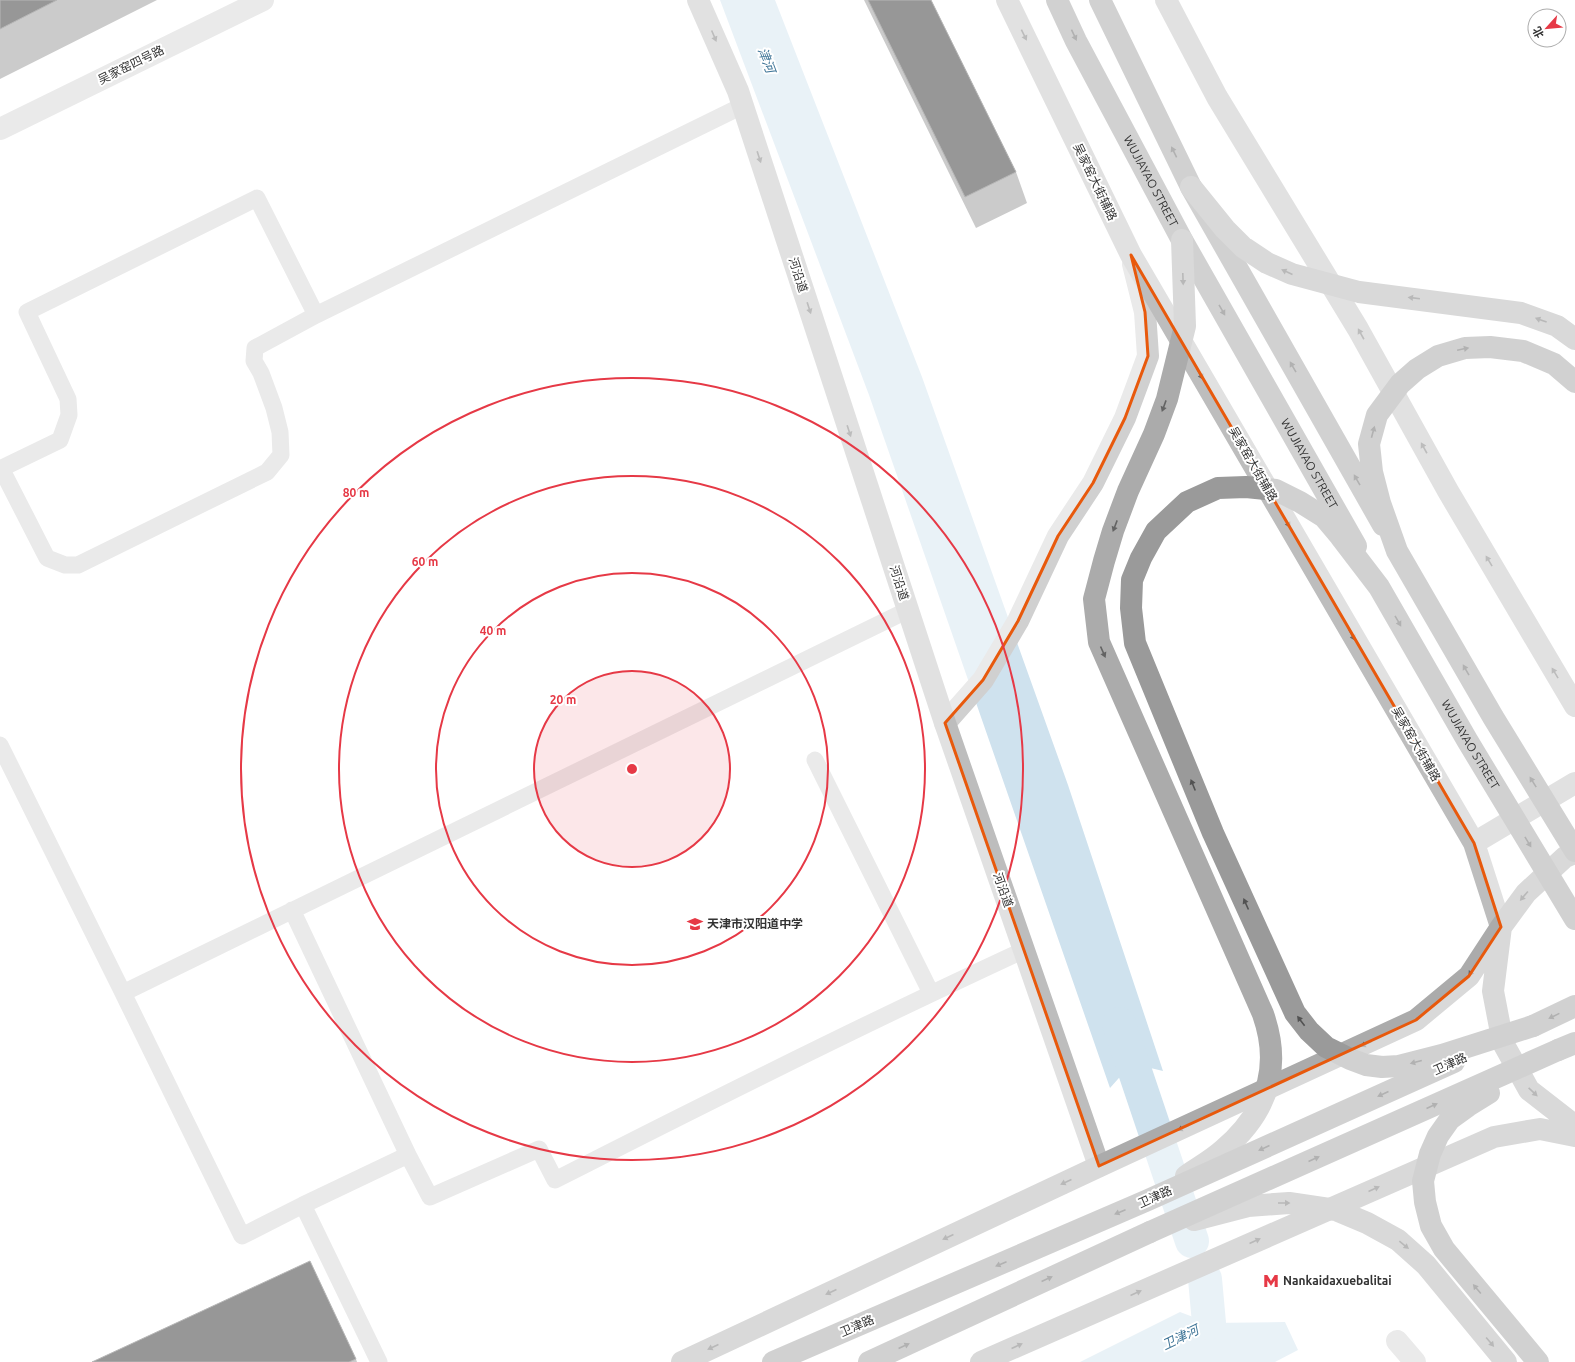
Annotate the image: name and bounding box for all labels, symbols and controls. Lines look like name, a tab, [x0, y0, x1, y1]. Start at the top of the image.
north arrow	[1527, 8, 1567, 48]
text: 北	[1530, 25, 1546, 40]
one-way arrow	[1021, 29, 1027, 41]
one-way arrow	[711, 30, 717, 42]
one-way arrow	[1071, 30, 1077, 41]
street label: 吴家窑四号路	[96, 43, 166, 86]
water label: 津河	[756, 45, 779, 77]
street label: WUJIAYAO STREET	[1121, 133, 1181, 229]
street label: 吴家窑大街辅路	[1071, 141, 1120, 222]
one-way arrow	[1171, 146, 1177, 157]
one-way arrow	[756, 152, 762, 164]
street label: 河沿道	[787, 256, 810, 294]
one-way arrow	[1281, 269, 1292, 275]
one-way arrow	[1180, 273, 1187, 285]
one-way arrow	[1408, 295, 1420, 301]
one-way arrow	[806, 302, 812, 314]
one-way arrow	[1218, 304, 1225, 316]
one-way arrow	[1535, 317, 1547, 323]
one-way arrow	[1358, 328, 1365, 340]
one-way arrow	[1457, 346, 1469, 352]
one-way arrow	[1290, 361, 1297, 373]
one-way arrow	[1197, 368, 1204, 380]
one-way arrow	[1161, 400, 1167, 412]
street label: WUJIAYAO STREET	[1279, 416, 1341, 511]
street label: 吴家窑大街辅路	[1227, 424, 1280, 503]
one-way arrow	[846, 425, 852, 437]
one-way arrow	[1370, 426, 1376, 439]
one-way arrow	[1421, 442, 1427, 454]
one-way arrow	[1354, 474, 1361, 486]
text: 80 m	[343, 486, 369, 499]
one-way arrow	[1283, 516, 1290, 528]
one-way arrow	[1111, 520, 1117, 532]
text: 60 m	[412, 555, 438, 568]
one-way arrow	[1485, 555, 1492, 567]
street label: 河沿道	[888, 564, 911, 602]
one-way arrow	[1395, 615, 1402, 627]
text: 40 m	[480, 624, 506, 637]
one-way arrow	[1349, 629, 1356, 640]
one-way arrow	[1100, 646, 1106, 658]
one-way arrow	[1462, 664, 1469, 676]
one-way arrow	[1552, 667, 1559, 679]
text: 20 m	[550, 693, 576, 706]
street label: WUJIAYAO STREET	[1439, 697, 1502, 792]
street label: 吴家窑大街辅路	[1390, 704, 1443, 783]
centre of rings	[625, 762, 639, 776]
one-way arrow	[1529, 776, 1536, 788]
one-way arrow	[1190, 779, 1196, 791]
one-way arrow	[1525, 836, 1532, 847]
street label: 河沿道	[991, 871, 1015, 909]
one-way arrow	[1520, 890, 1529, 901]
one-way arrow	[1242, 898, 1248, 910]
school or university icon: 天津市汉阳道中学	[686, 915, 704, 933]
place label: 天津市汉阳道中学	[707, 917, 803, 930]
one-way arrow	[1468, 966, 1476, 977]
one-way arrow	[1548, 1013, 1560, 1019]
one-way arrow	[1297, 1016, 1305, 1027]
one-way arrow	[1361, 1041, 1372, 1047]
street label: 卫津路	[1431, 1050, 1469, 1077]
one-way arrow	[1409, 1059, 1422, 1065]
one-way arrow	[1528, 1087, 1538, 1097]
one-way arrow	[1377, 1091, 1389, 1097]
one-way arrow	[1427, 1103, 1438, 1109]
one-way arrow	[1177, 1125, 1188, 1131]
one-way arrow	[1259, 1145, 1270, 1151]
one-way arrow	[1308, 1156, 1319, 1162]
one-way arrow	[1061, 1179, 1072, 1185]
street label: 卫津路	[1136, 1183, 1174, 1210]
one-way arrow	[1368, 1186, 1380, 1192]
one-way arrow	[1278, 1200, 1291, 1206]
one-way arrow	[1114, 1210, 1126, 1216]
one-way arrow	[943, 1234, 954, 1240]
one-way arrow	[1249, 1238, 1261, 1244]
one-way arrow	[1399, 1241, 1410, 1249]
one-way arrow	[995, 1261, 1006, 1267]
metro station icon: Nankaidaxuebalitai	[1262, 1272, 1280, 1290]
place label: Nankaidaxuebalitai	[1283, 1274, 1392, 1287]
one-way arrow	[1042, 1276, 1053, 1282]
one-way arrow	[1472, 1284, 1481, 1294]
one-way arrow	[825, 1289, 836, 1295]
one-way arrow	[1130, 1290, 1142, 1296]
street label: 卫津路	[838, 1313, 876, 1339]
water label: 卫津河	[1159, 1321, 1203, 1352]
one-way arrow	[1486, 1337, 1495, 1348]
one-way arrow	[898, 1343, 910, 1349]
one-way arrow	[1011, 1343, 1022, 1349]
one-way arrow	[707, 1344, 719, 1350]

